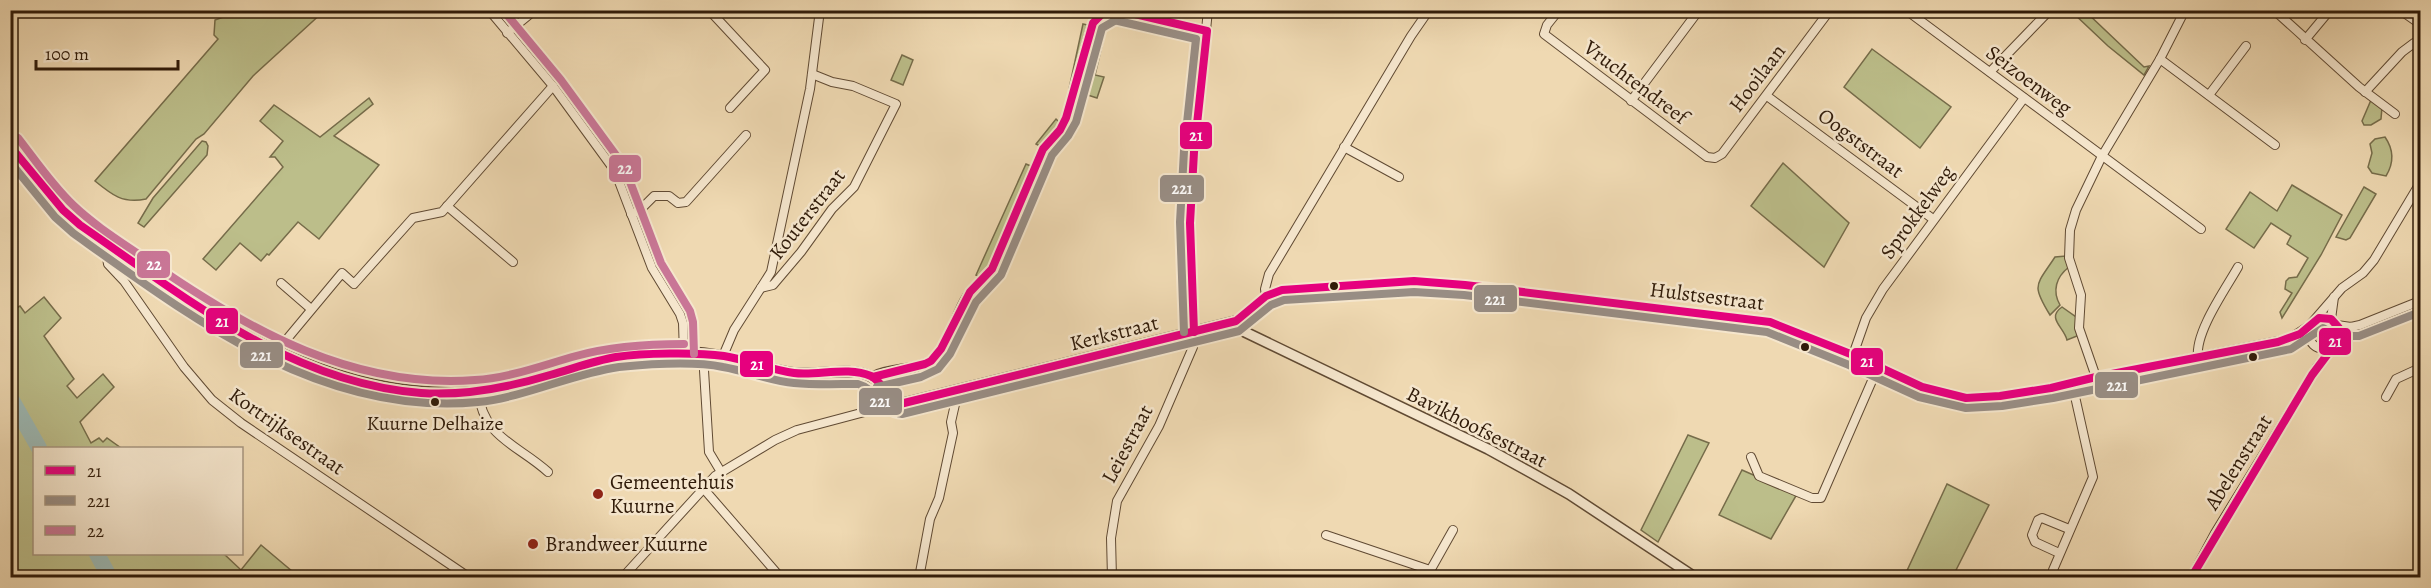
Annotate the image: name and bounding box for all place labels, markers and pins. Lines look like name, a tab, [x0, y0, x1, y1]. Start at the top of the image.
unlabelled marker	[1328, 280, 1340, 292]
unlabelled marker	[1799, 341, 1811, 353]
unlabelled marker	[2247, 351, 2259, 363]
marker: Kuurne Delhaize	[429, 396, 441, 408]
place label: Kuurne Delhaize	[366, 410, 504, 437]
place label: Gemeentehuis Kuurne	[610, 468, 734, 520]
marker: Gemeentehuis Kuurne	[591, 487, 605, 501]
place label: Brandweer Kuurne	[545, 530, 708, 558]
marker: Brandweer Kuurne	[526, 537, 540, 551]

